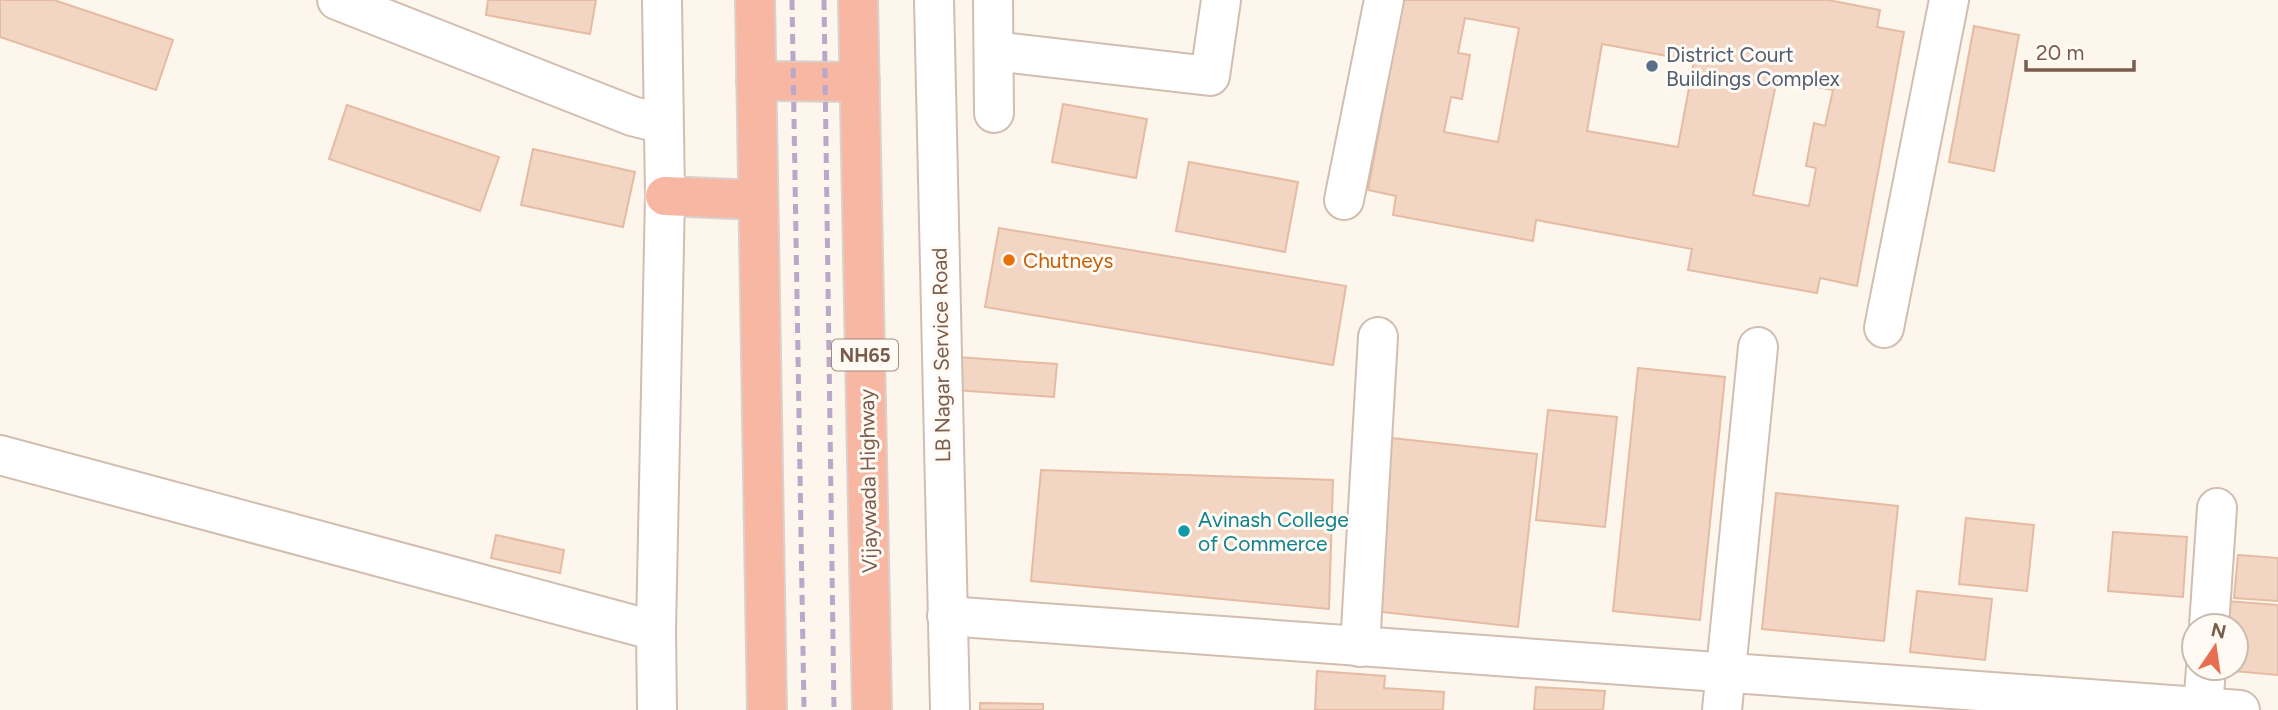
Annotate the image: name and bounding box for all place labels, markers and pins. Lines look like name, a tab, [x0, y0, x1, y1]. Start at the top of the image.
place label: District Court Buildings Complex	[1666, 42, 1840, 91]
marker: District Court Buildings Complex	[1644, 58, 1660, 74]
place label: Chutneys	[1023, 248, 1113, 273]
marker: Chutneys	[1001, 252, 1017, 268]
place label: Avinash College of Commerce	[1198, 507, 1349, 556]
marker: Avinash College of Commerce	[1176, 523, 1192, 539]

